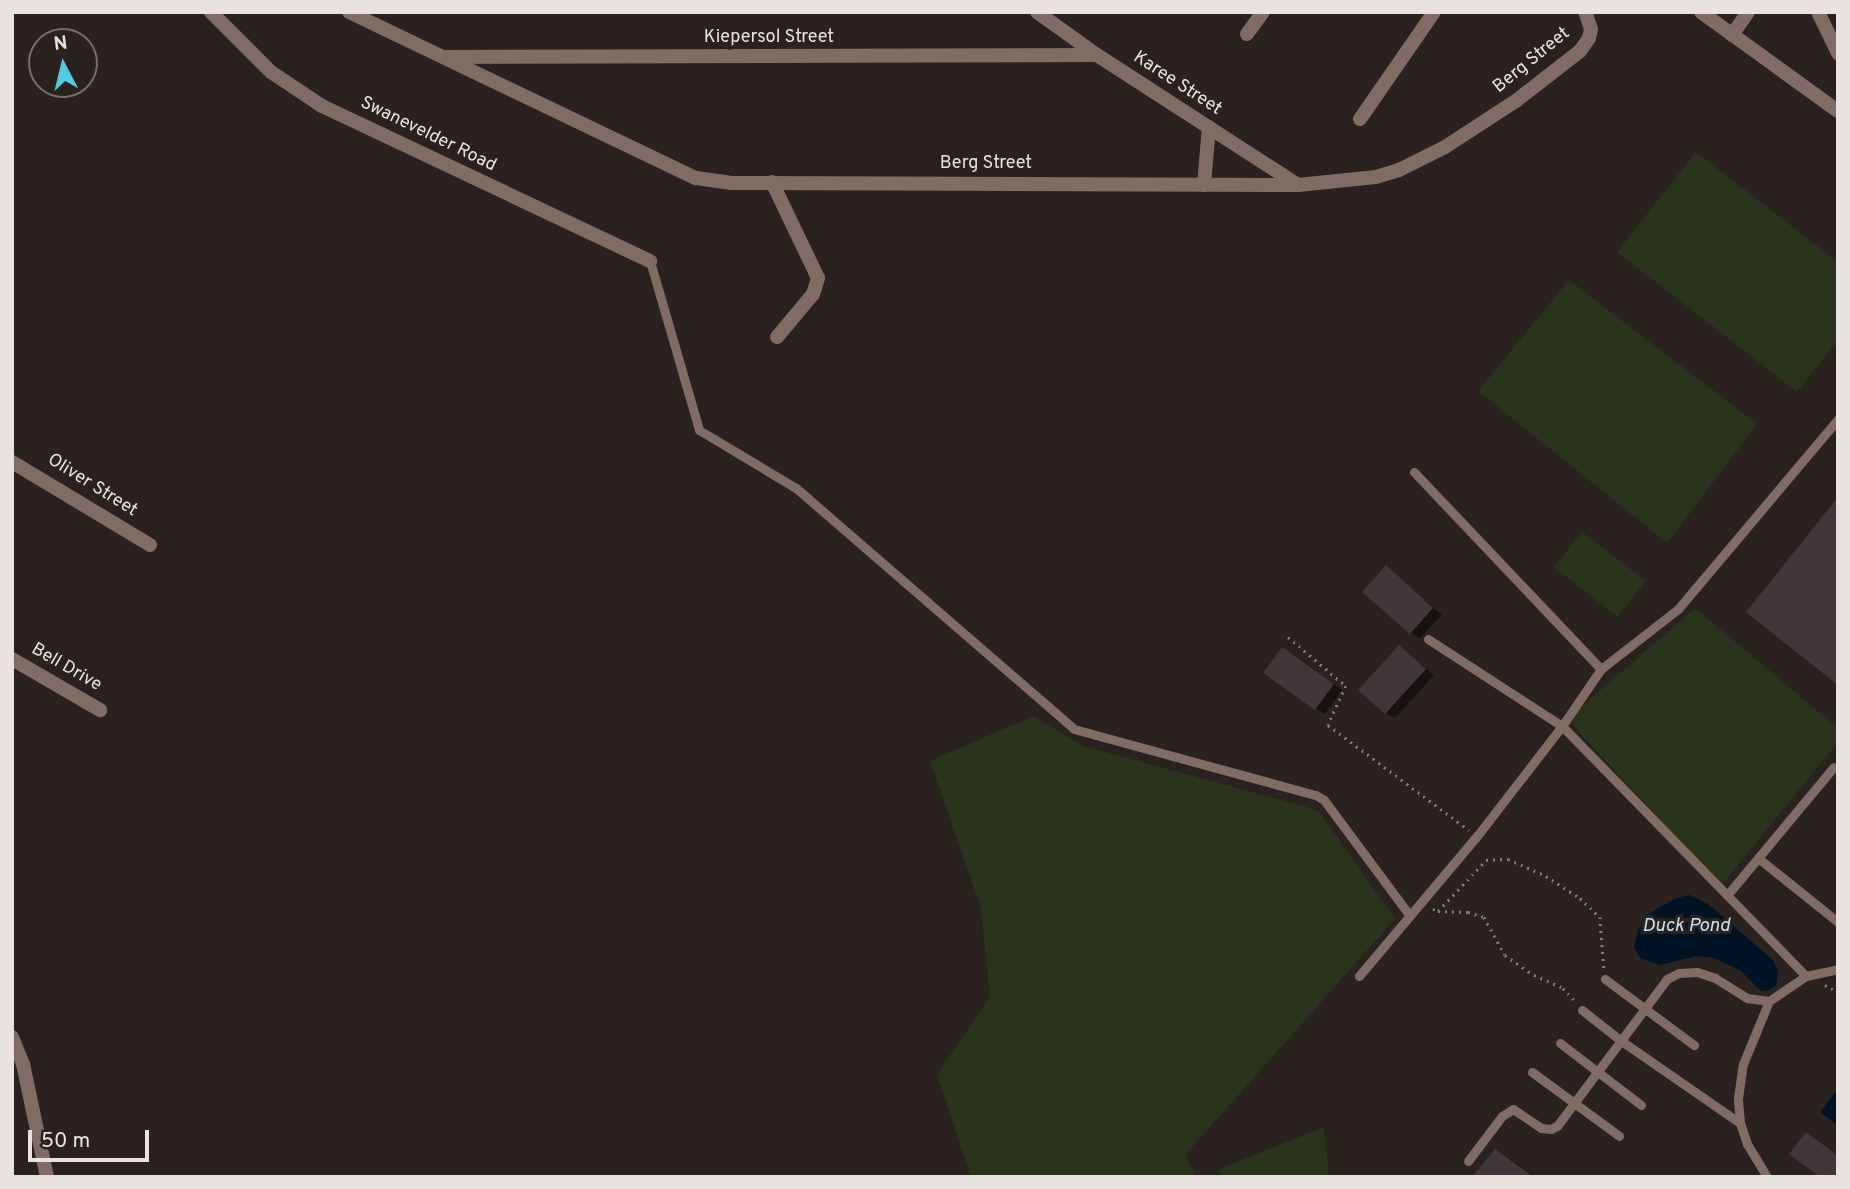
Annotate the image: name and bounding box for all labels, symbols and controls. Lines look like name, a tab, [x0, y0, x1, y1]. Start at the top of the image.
street label: Berg Street	[1489, 24, 1575, 98]
street label: Kiepersol Street	[704, 27, 834, 49]
north arrow	[28, 28, 98, 98]
text: N	[52, 31, 69, 57]
street label: Karee Street	[1129, 47, 1225, 121]
street label: Swanevelder Road	[356, 93, 500, 177]
street label: Berg Street	[940, 153, 1032, 175]
street label: Oliver Street	[43, 450, 141, 522]
street label: Bell Drive	[27, 639, 105, 697]
water label: Duck Pond	[1642, 916, 1730, 938]
scale bar	[32, 1116, 152, 1160]
text: 50 m	[41, 1128, 90, 1155]

